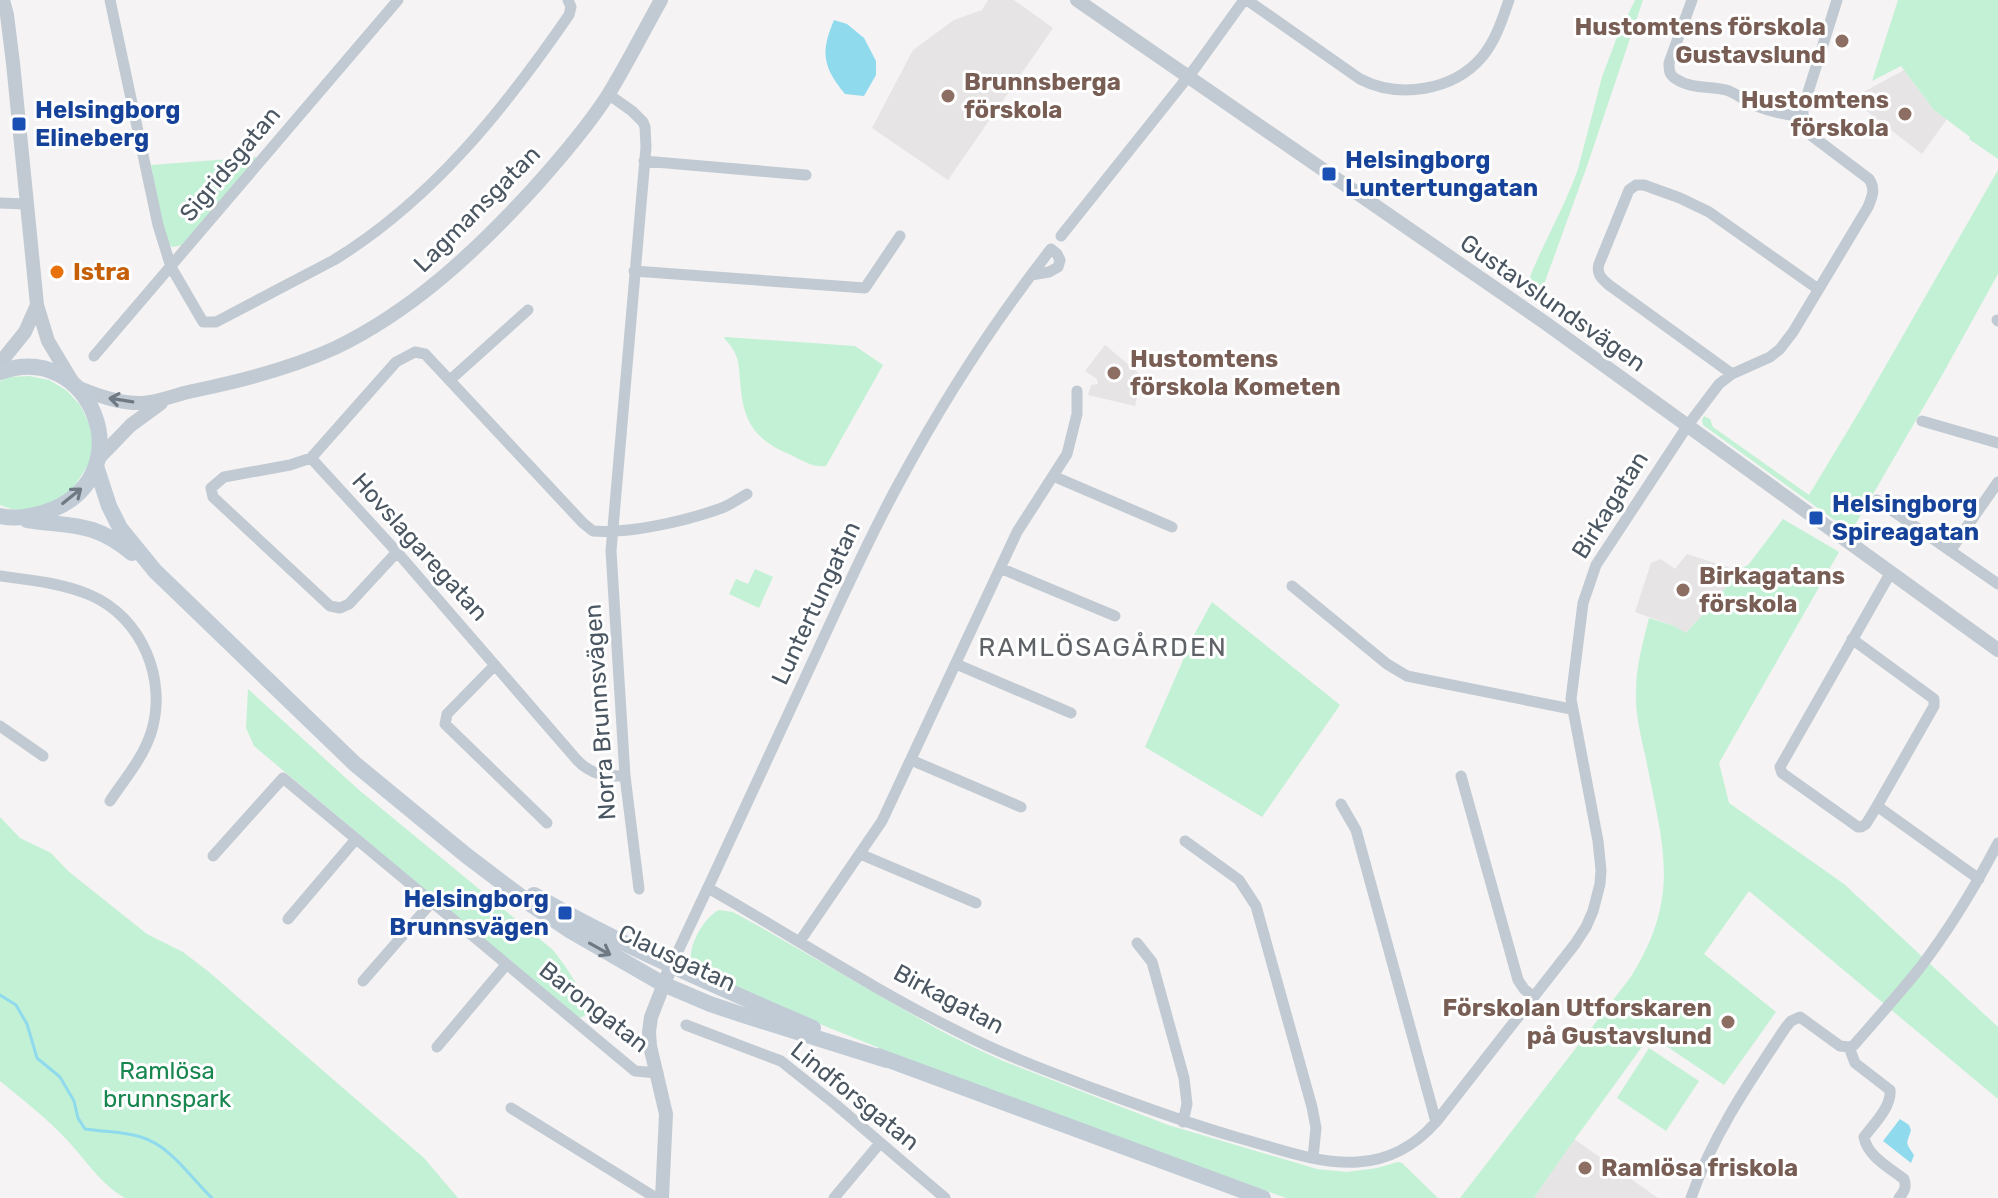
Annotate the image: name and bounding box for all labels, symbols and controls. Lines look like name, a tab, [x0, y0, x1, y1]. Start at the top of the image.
place label: Hustomtens förskola Gustavslund	[1574, 13, 1826, 69]
marker: Hustomtens förskola Gustavslund	[1833, 32, 1851, 50]
place label: Brunnsberga förskola	[964, 68, 1121, 124]
place label: Hustomtens förskola	[1741, 86, 1889, 142]
marker: Brunnsberga förskola	[939, 87, 957, 105]
place label: Helsingborg Elineberg	[35, 96, 181, 152]
street label: Sigridsgatan	[174, 101, 286, 227]
marker: Hustomtens förskola	[1896, 105, 1914, 123]
marker: Helsingborg Elineberg	[10, 115, 28, 133]
street label: Lagmansgatan	[408, 140, 546, 278]
place label: Helsingborg Luntertungatan	[1345, 146, 1538, 202]
marker: Helsingborg Luntertungatan	[1320, 165, 1338, 183]
street label: Gustavslundsvägen	[1455, 228, 1651, 378]
place label: Istra	[73, 258, 130, 286]
marker: Istra	[48, 263, 66, 281]
place label: Hustomtens förskola Kometen	[1130, 345, 1341, 401]
marker: Hustomtens förskola Kometen	[1105, 364, 1123, 382]
one-way arrow	[109, 392, 134, 407]
street label: Birkagatan	[1566, 446, 1654, 564]
street label: Hovslagaregatan	[346, 467, 494, 627]
one-way arrow	[62, 488, 83, 506]
place label: Helsingborg Spireagatan	[1832, 490, 1979, 546]
marker: Helsingborg Spireagatan	[1807, 509, 1825, 527]
street label: Luntertungatan	[766, 517, 866, 689]
place label: Birkagatans förskola	[1699, 562, 1845, 618]
marker: Birkagatans förskola	[1674, 581, 1692, 599]
street label: Norra Brunnsvägen	[578, 603, 622, 821]
district label: RAMLÖSAGÅRDEN	[978, 631, 1228, 663]
place label: Helsingborg Brunnsvägen	[389, 885, 549, 941]
marker: Helsingborg Brunnsvägen	[556, 904, 574, 922]
street label: Clausgatan	[614, 919, 740, 997]
one-way arrow	[588, 941, 611, 957]
street label: Barongatan	[534, 956, 654, 1058]
street label: Birkagatan	[889, 958, 1009, 1040]
place label: Förskolan Utforskaren på Gustavslund	[1443, 994, 1712, 1050]
marker: Förskolan Utforskaren på Gustavslund	[1719, 1013, 1737, 1031]
street label: Lindforsgatan	[785, 1036, 925, 1156]
park label: Ramlösa brunnspark	[103, 1057, 232, 1113]
place label: Ramlösa friskola	[1601, 1154, 1798, 1182]
marker: Ramlösa friskola	[1576, 1159, 1594, 1177]

